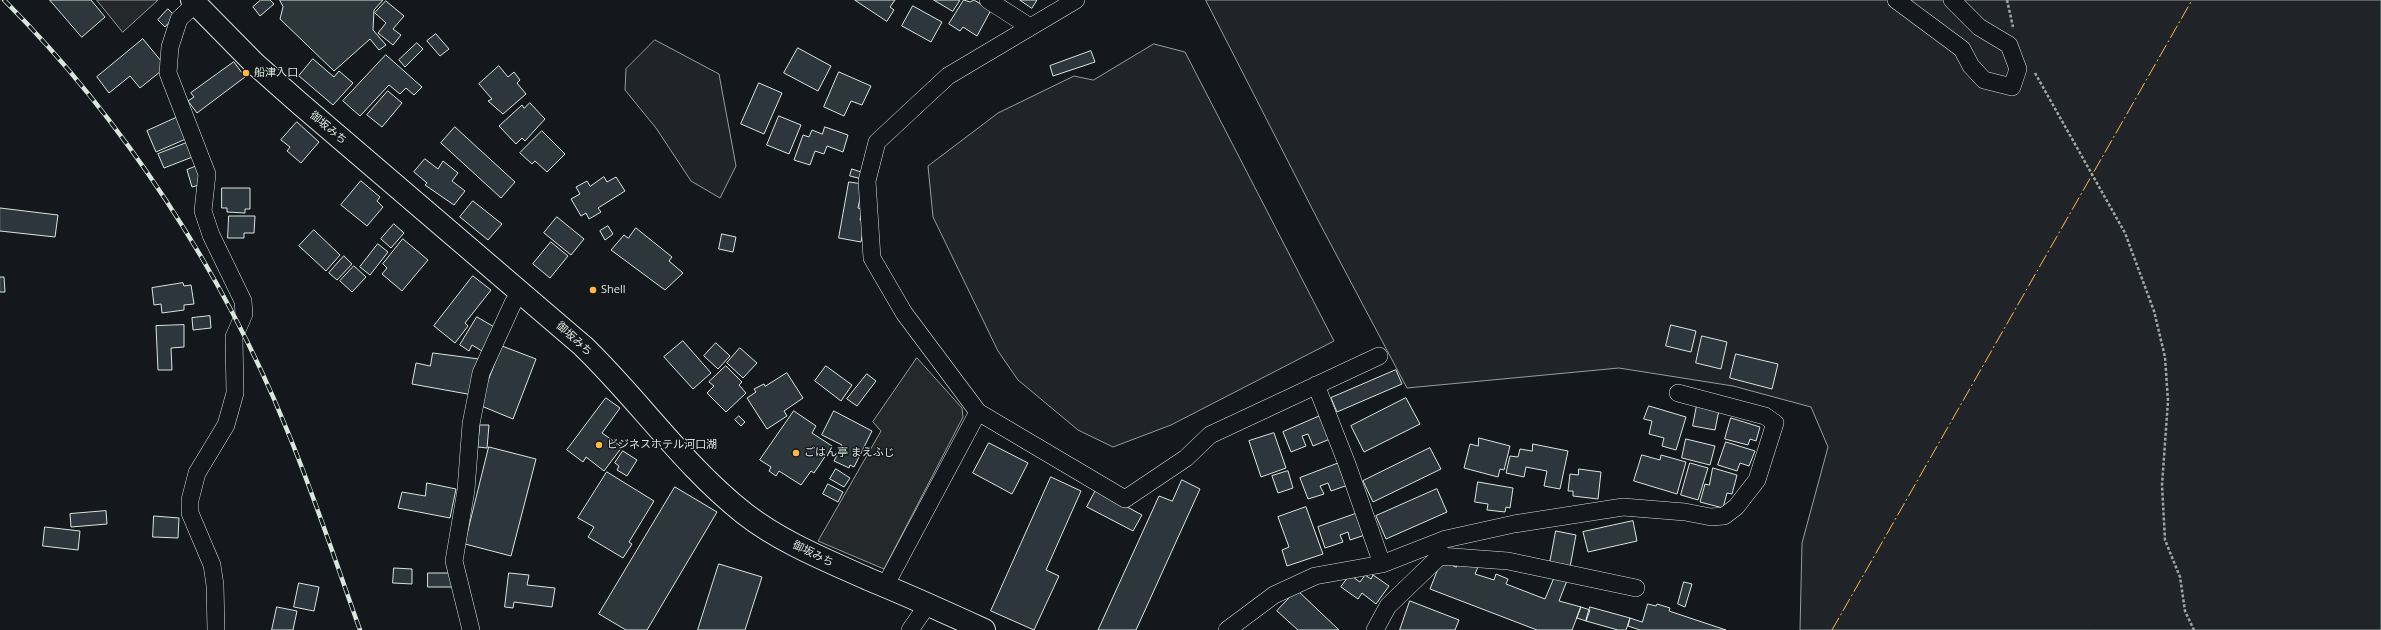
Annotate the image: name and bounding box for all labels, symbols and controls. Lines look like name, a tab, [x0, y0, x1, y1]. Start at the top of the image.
place label: 船津入口	[254, 66, 298, 80]
marker: 船津入口	[241, 68, 251, 78]
street label: 御坂みち	[307, 109, 349, 147]
place label: Shell	[601, 283, 626, 297]
marker: Shell	[588, 285, 598, 295]
street label: 御坂みち	[553, 319, 595, 359]
place label: ビジネスホテル河口湖	[607, 438, 717, 452]
marker: ビジネスホテル河口湖	[594, 440, 604, 450]
place label: ごはん亭 まえふじ	[804, 446, 895, 460]
marker: ごはん亭 まえふじ	[791, 448, 801, 458]
street label: 御坂みち	[790, 538, 836, 570]

